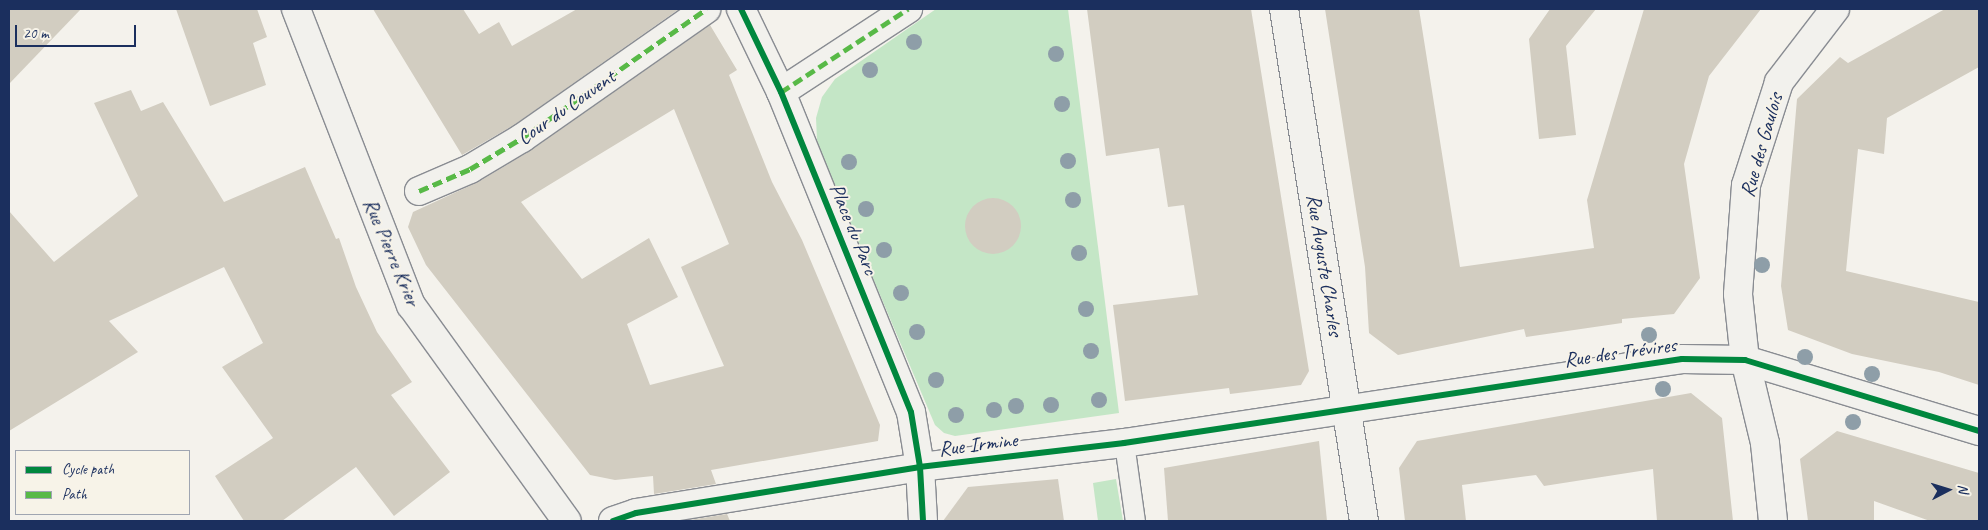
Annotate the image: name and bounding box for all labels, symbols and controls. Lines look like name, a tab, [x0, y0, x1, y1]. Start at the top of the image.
scale bar	[18, 15, 139, 47]
text: 20 m	[23, 24, 49, 43]
street label: Cour du Couvent	[512, 64, 620, 150]
street label: Rue des Gaulois	[1734, 90, 1788, 200]
street label: Place du Parc	[824, 180, 884, 278]
street label: Rue Auguste Charles	[1301, 192, 1349, 338]
street label: Rue Pierre Krier	[358, 194, 426, 310]
street label: Rue des Trévires	[1562, 332, 1678, 372]
street label: Rue Irmine	[937, 427, 1019, 461]
legend	[15, 450, 190, 515]
text: Cycle path	[62, 460, 114, 479]
north arrow	[1923, 465, 1973, 515]
text: N	[1955, 484, 1972, 494]
text: Path	[62, 485, 87, 504]

